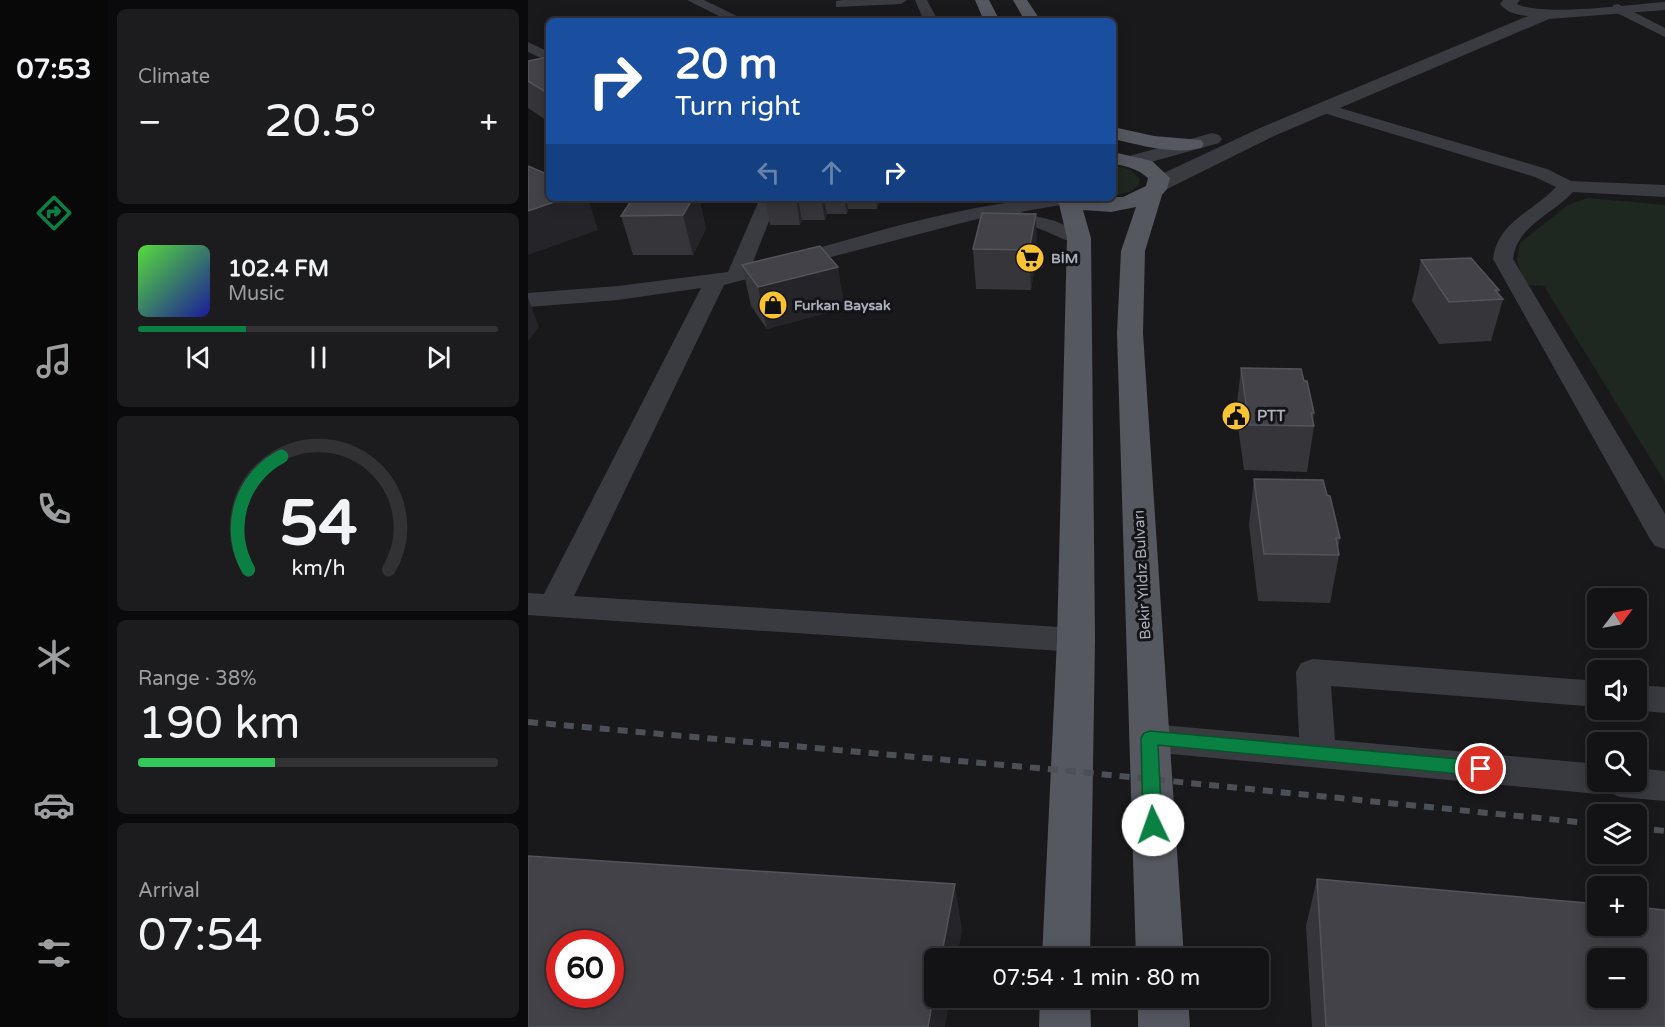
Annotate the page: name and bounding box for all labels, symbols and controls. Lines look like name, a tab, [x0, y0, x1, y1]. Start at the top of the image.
text: 20 m	[675, 39, 777, 90]
icon: right	[576, 42, 654, 120]
text: 07:53	[17, 53, 91, 86]
text: Climate	[138, 65, 210, 89]
text: Turn right	[675, 90, 801, 123]
text: 20.5°	[264, 95, 377, 149]
text: −	[138, 103, 162, 142]
text: +	[479, 103, 498, 142]
icon: left	[752, 156, 785, 189]
icon: ahead	[815, 156, 848, 189]
icon: right	[878, 156, 911, 189]
icon: directions	[33, 192, 75, 234]
supermarket icon: BİM	[1014, 242, 1046, 274]
place label: BİM	[1051, 250, 1078, 267]
text: 102.4 FM	[228, 256, 329, 282]
text: Music	[228, 282, 284, 306]
shop icon: Furkan Baysak	[757, 289, 789, 321]
place label: Furkan Baysak	[794, 297, 891, 314]
icon: music	[33, 340, 75, 382]
icon: previous	[182, 341, 215, 374]
icon: pause	[302, 341, 335, 374]
icon: next	[422, 341, 455, 374]
public building icon: PTT	[1220, 400, 1252, 432]
place label: PTT	[1257, 407, 1286, 425]
icon: phone	[33, 488, 75, 530]
text: 54	[279, 488, 357, 563]
street label: Bekir Yıldız Bulvarı	[1130, 510, 1154, 640]
text: km/h	[291, 556, 345, 582]
north arrow	[1587, 588, 1647, 648]
map controls	[1587, 588, 1647, 1008]
icon: climate	[33, 636, 75, 678]
button: sound	[1587, 660, 1647, 720]
text: Range · 38%	[138, 667, 257, 691]
text: 190 km	[138, 697, 300, 751]
button: search	[1587, 732, 1647, 792]
pin	[1455, 743, 1506, 794]
icon: arrive	[1464, 752, 1497, 785]
icon: car	[33, 784, 75, 826]
position arrow	[1121, 793, 1185, 857]
button: layers	[1587, 804, 1647, 864]
button: +	[1587, 876, 1647, 936]
text: Arrival	[138, 879, 200, 903]
text: 07:54	[138, 909, 263, 963]
speed limit sign: 60	[546, 930, 624, 1008]
icon: filters	[33, 932, 75, 974]
button: −	[1587, 948, 1647, 1008]
text: 07:54 · 1 min · 80 m	[993, 965, 1200, 991]

